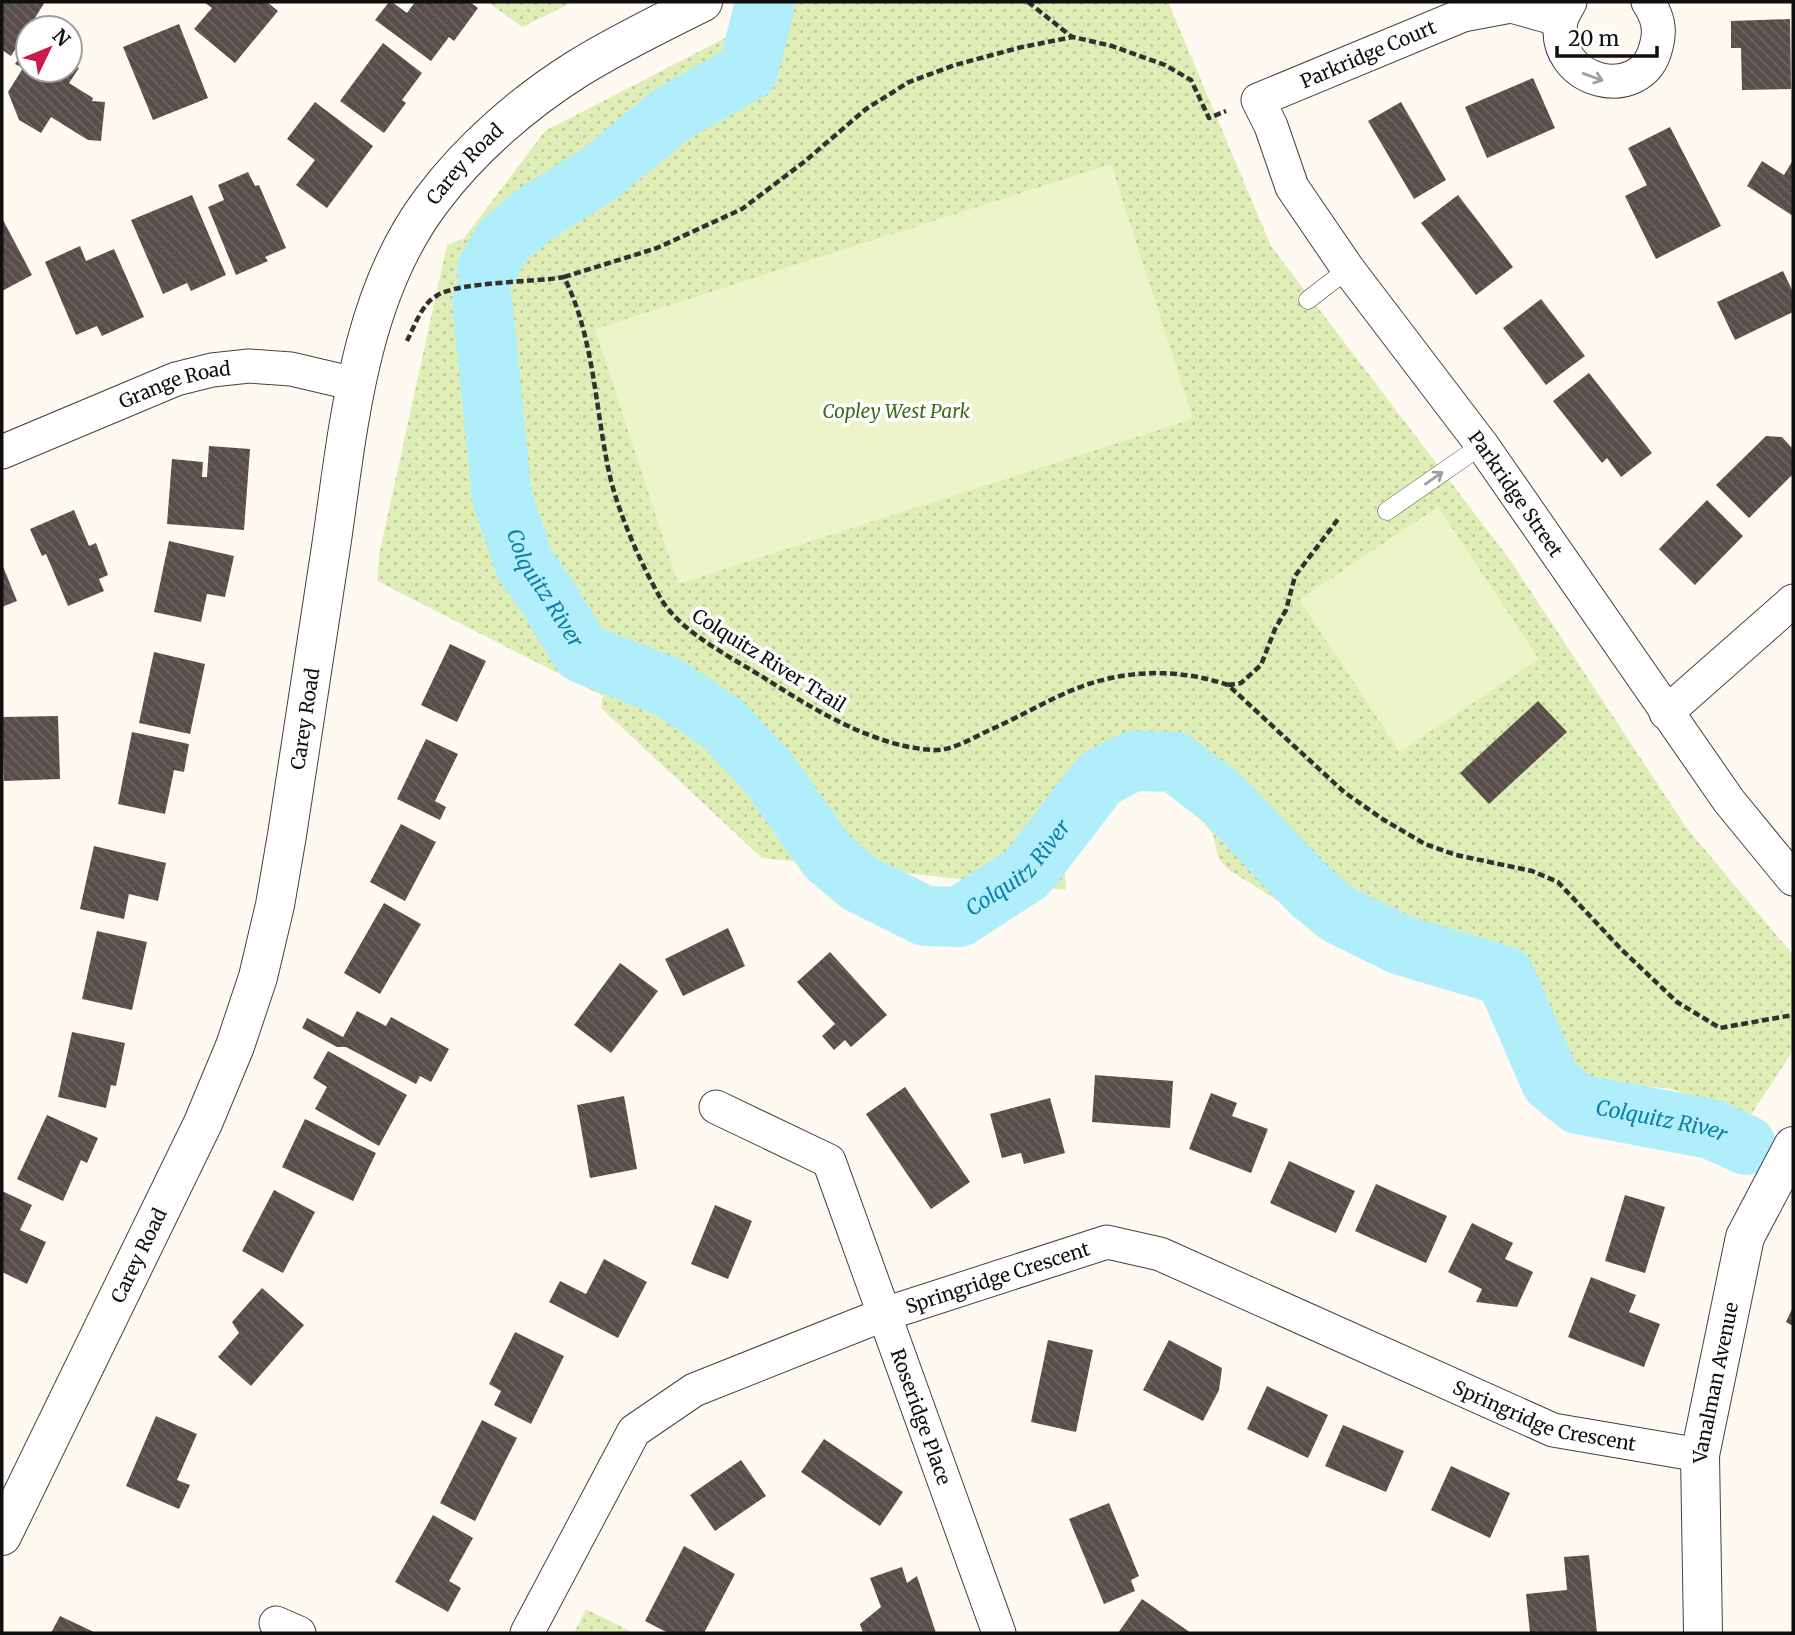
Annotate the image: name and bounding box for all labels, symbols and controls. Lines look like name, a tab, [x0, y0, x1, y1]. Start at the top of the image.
north arrow	[14, 14, 84, 84]
street label: Parkridge Court	[1296, 14, 1440, 93]
scale bar	[1557, 14, 1657, 58]
text: N	[48, 24, 75, 51]
text: 20 m	[1568, 25, 1620, 52]
one-way arrow	[1581, 72, 1603, 85]
street label: Carey Road	[421, 118, 508, 209]
street label: Grange Road	[115, 356, 232, 414]
park label: Copley West Park	[822, 399, 970, 423]
street label: Parkridge Street	[1463, 426, 1568, 562]
one-way arrow	[1424, 471, 1443, 485]
water label: Colquitz River	[501, 525, 589, 653]
street label: Colquitz River Trail	[688, 603, 850, 717]
street label: Carey Road	[285, 666, 324, 771]
water label: Colquitz River	[960, 814, 1076, 922]
water label: Colquitz River	[1593, 1094, 1732, 1148]
street label: Carey Road	[105, 1204, 172, 1307]
street label: Springridge Crescent	[902, 1236, 1093, 1319]
street label: Vanalman Avenue	[1688, 1300, 1743, 1464]
street label: Roseridge Place	[886, 1345, 957, 1488]
street label: Springridge Crescent	[1449, 1375, 1638, 1456]

